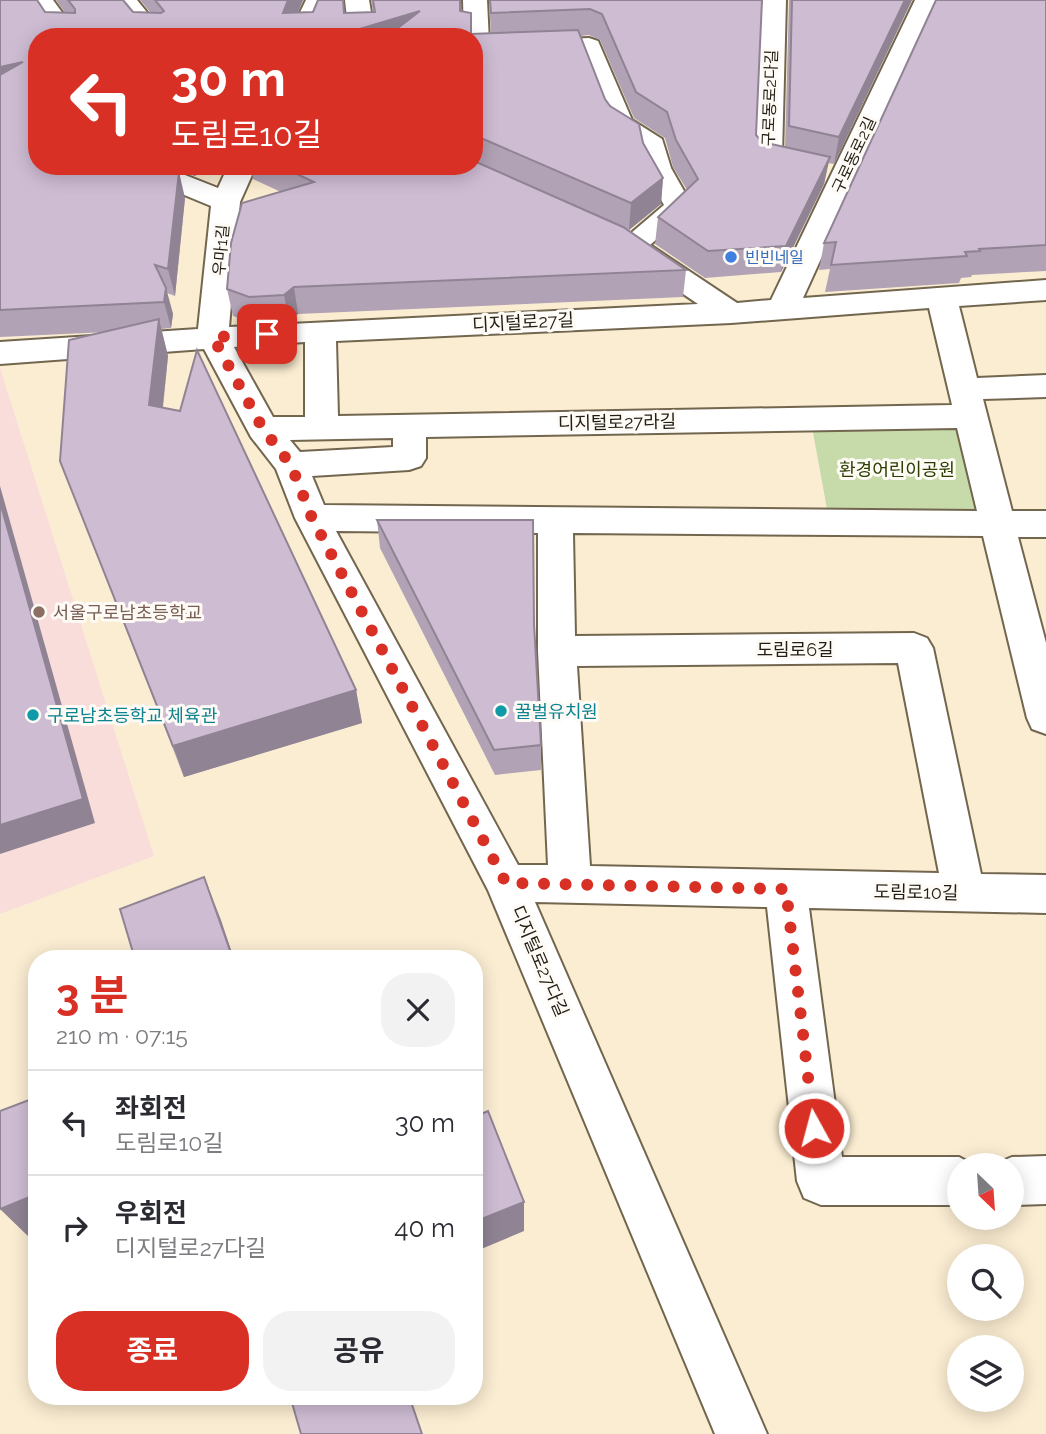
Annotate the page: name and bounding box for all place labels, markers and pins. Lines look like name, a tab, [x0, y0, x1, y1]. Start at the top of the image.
place label: 빈빈네일	[745, 248, 804, 267]
marker: 빈빈네일	[723, 249, 739, 265]
pin	[237, 304, 297, 364]
place label: 서울구로남초등학교	[53, 602, 202, 623]
marker: 서울구로남초등학교	[31, 604, 47, 620]
place label: 꿀벌유치원	[515, 701, 598, 722]
marker: 꿀벌유치원	[493, 703, 509, 719]
place label: 구로남초등학교 체육관	[47, 705, 218, 726]
marker: 구로남초등학교 체육관	[25, 707, 41, 723]

